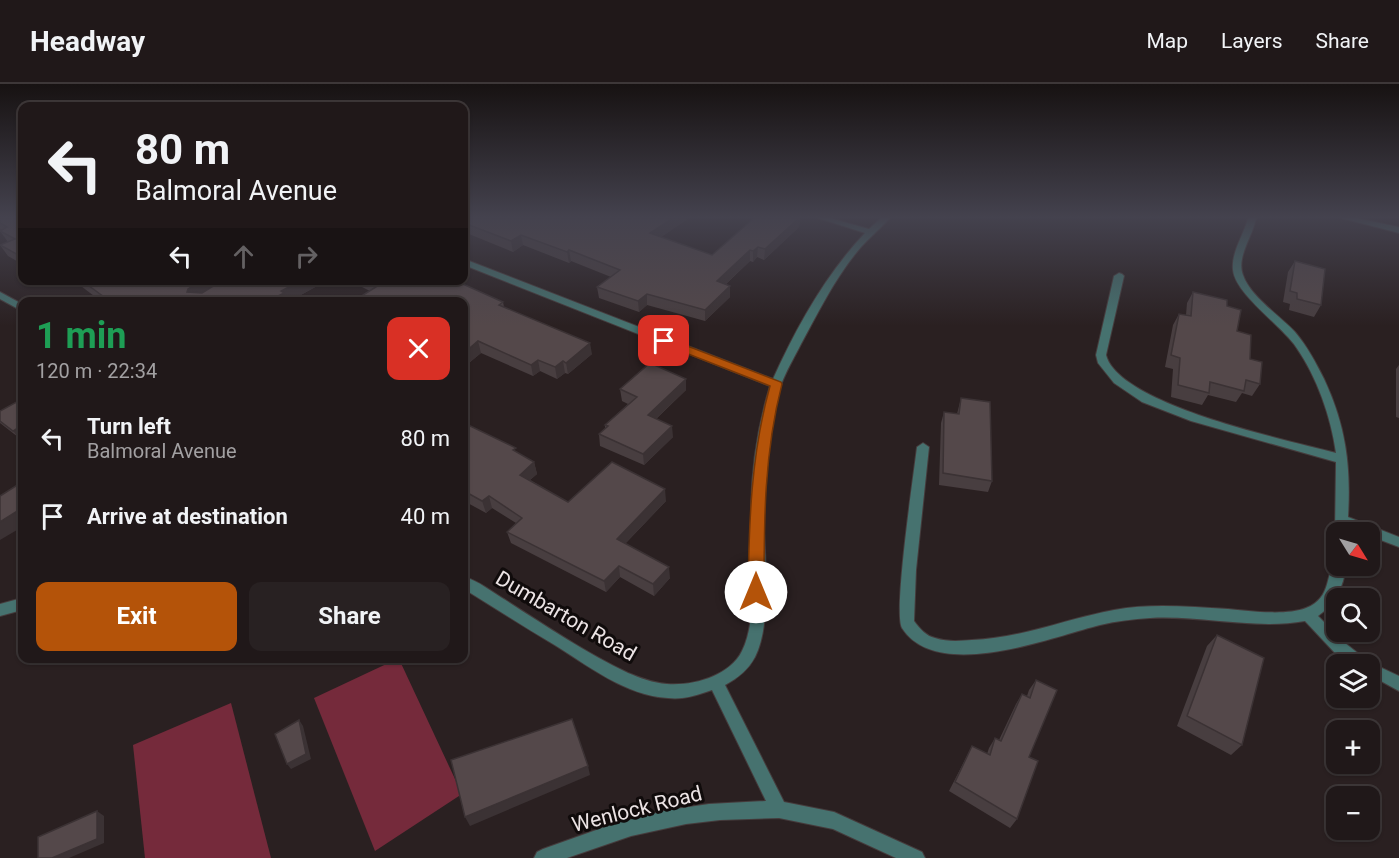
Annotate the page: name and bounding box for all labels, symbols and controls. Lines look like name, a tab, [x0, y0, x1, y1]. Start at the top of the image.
text: Headway	[30, 25, 145, 58]
text: Map	[1146, 29, 1188, 53]
text: Layers	[1221, 29, 1282, 53]
text: Share	[1315, 29, 1369, 53]
text: 80 m	[135, 125, 230, 174]
icon: left	[36, 126, 114, 204]
text: Balmoral Avenue	[135, 175, 337, 207]
icon: left	[164, 240, 197, 273]
icon: ahead	[227, 240, 260, 273]
icon: right	[290, 240, 323, 273]
text: 1 min	[36, 315, 127, 357]
pin	[638, 315, 689, 366]
button: close	[387, 317, 450, 380]
icon: arrive	[647, 324, 680, 357]
text: 120 m · 22:34	[36, 359, 157, 383]
text: Turn left	[87, 414, 171, 439]
icon: left	[36, 422, 69, 455]
text: 80 m	[401, 426, 450, 451]
text: Balmoral Avenue	[87, 439, 237, 463]
icon: arrive	[36, 500, 69, 533]
text: Arrive at destination	[87, 504, 288, 529]
text: 40 m	[401, 504, 450, 529]
north arrow	[1326, 522, 1380, 576]
map controls	[1326, 522, 1380, 840]
position arrow	[724, 560, 788, 624]
street label: Dumbarton Road	[491, 566, 641, 666]
button: Exit	[36, 582, 237, 651]
button: Share	[249, 582, 450, 651]
button: search	[1326, 588, 1380, 642]
button: layers	[1326, 654, 1380, 708]
button: +	[1326, 720, 1380, 774]
street label: Wenlock Road	[569, 781, 705, 837]
button: −	[1326, 786, 1380, 840]

